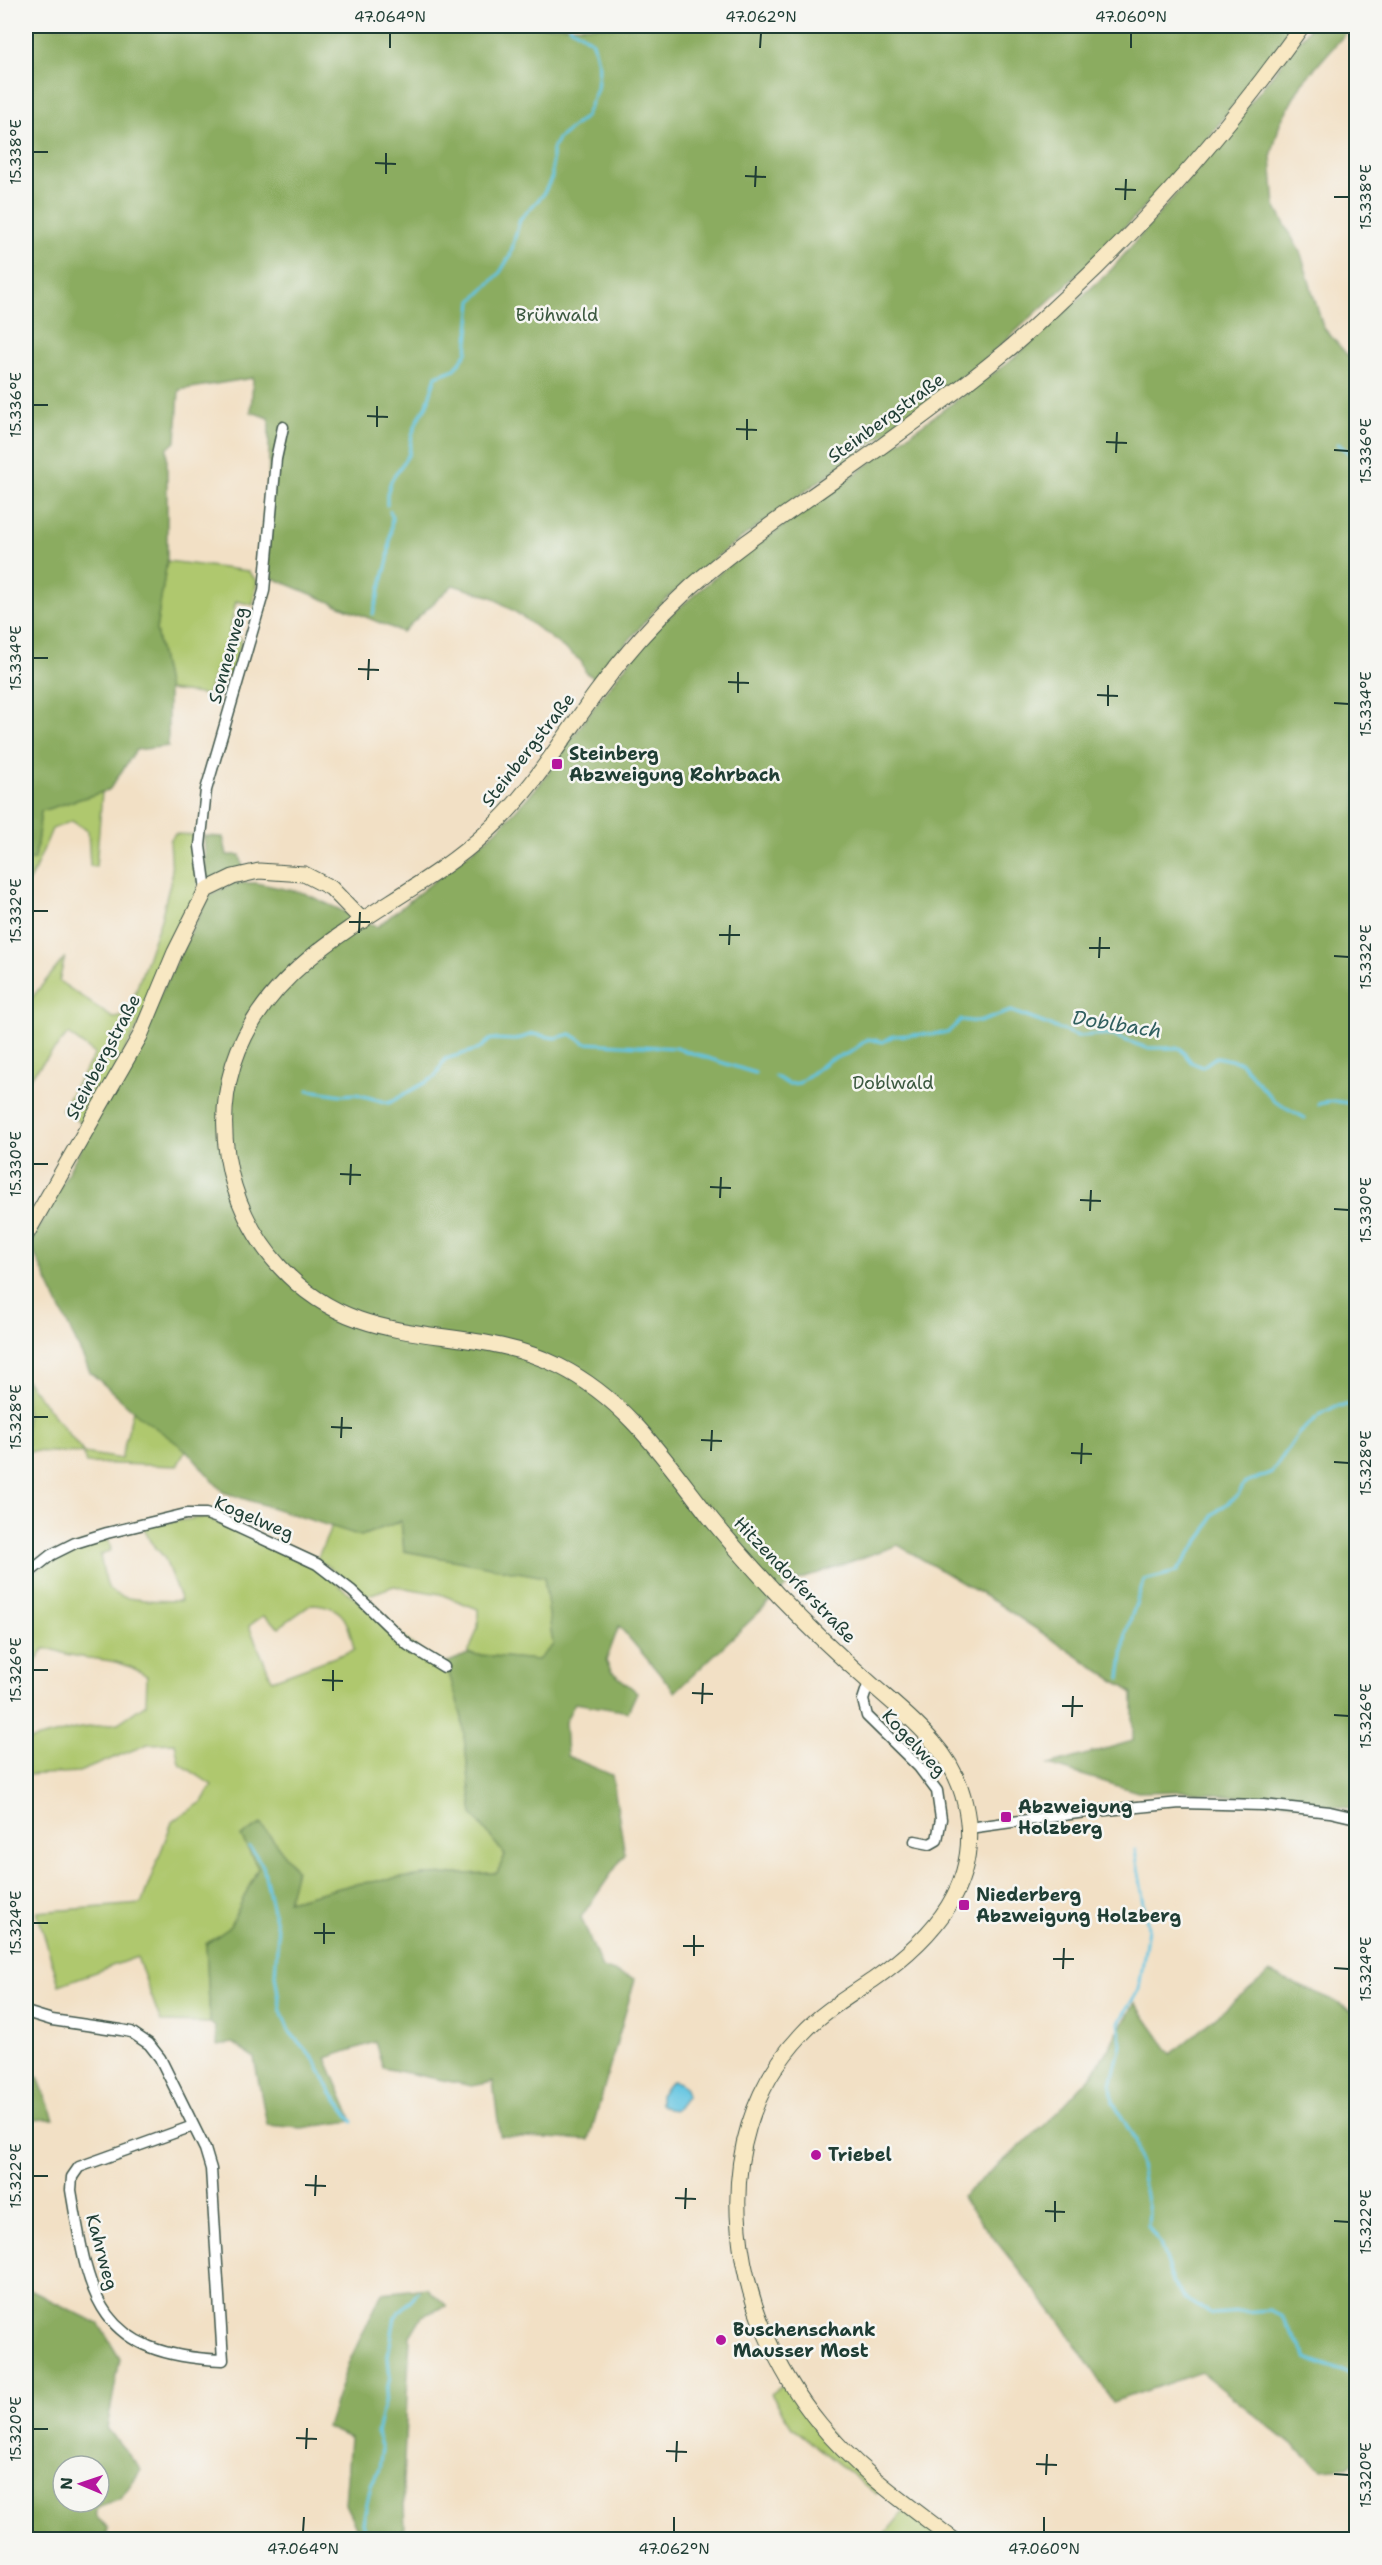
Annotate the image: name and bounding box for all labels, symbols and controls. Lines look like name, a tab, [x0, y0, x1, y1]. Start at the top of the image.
text: 47.064°N	[354, 7, 426, 27]
text: 47.062°N	[725, 7, 797, 27]
text: 47.060°N	[1095, 7, 1167, 27]
text: 15.338°E	[6, 119, 26, 185]
text: 15.338°E	[1356, 164, 1376, 230]
park label: Brühwald	[516, 303, 598, 327]
street label: Steinbergstraße	[823, 368, 949, 468]
text: 15.336°E	[6, 372, 26, 438]
text: 15.336°E	[1356, 418, 1376, 484]
street label: Sonnenweg	[203, 604, 253, 706]
text: 15.334°E	[6, 625, 26, 691]
text: 15.334°E	[1356, 671, 1376, 737]
street label: Steinbergstraße	[476, 688, 580, 812]
place label: Steinberg Abzweigung Rohrbach	[569, 742, 780, 787]
marker: Steinberg Abzweigung Rohrbach	[550, 757, 564, 771]
text: 15.332°E	[6, 878, 26, 944]
text: 15.332°E	[1356, 924, 1376, 990]
street label: Steinbergstraße	[60, 990, 146, 1124]
water label: Doblbach	[1070, 1004, 1164, 1044]
park label: Doblwald	[852, 1071, 934, 1095]
text: 15.330°E	[6, 1131, 26, 1197]
text: 15.330°E	[1356, 1177, 1376, 1243]
text: 15.328°E	[6, 1384, 26, 1450]
text: 15.328°E	[1356, 1430, 1376, 1496]
street label: Kogelweg	[211, 1490, 297, 1546]
street label: Hitzendorferstraße	[728, 1512, 862, 1648]
text: 15.326°E	[6, 1637, 26, 1703]
text: 15.326°E	[1356, 1683, 1376, 1749]
street label: Kogelweg	[876, 1704, 952, 1782]
place label: Abzweigung Holzberg	[1018, 1795, 1133, 1840]
marker: Abzweigung Holzberg	[999, 1810, 1013, 1824]
place label: Niederberg Abzweigung Holzberg	[976, 1883, 1182, 1928]
text: 15.324°E	[6, 1890, 26, 1956]
marker: Niederberg Abzweigung Holzberg	[957, 1898, 971, 1912]
text: 15.324°E	[1356, 1936, 1376, 2002]
text: 15.322°E	[6, 2143, 26, 2209]
place label: Triebel	[828, 2143, 892, 2167]
marker: Triebel	[809, 2148, 823, 2162]
text: 15.322°E	[1356, 2189, 1376, 2255]
street label: Kahrweg	[80, 2211, 124, 2293]
place label: Buschenschank Mausser Most	[733, 2318, 876, 2363]
marker: Buschenschank Mausser Most	[714, 2333, 728, 2347]
text: 15.320°E	[6, 2396, 26, 2462]
text: 15.320°E	[1356, 2442, 1376, 2508]
north arrow	[51, 2454, 111, 2514]
text: N	[56, 2477, 77, 2490]
text: 47.064°N	[267, 2539, 339, 2559]
text: 47.062°N	[638, 2539, 710, 2559]
text: 47.060°N	[1008, 2539, 1080, 2559]

